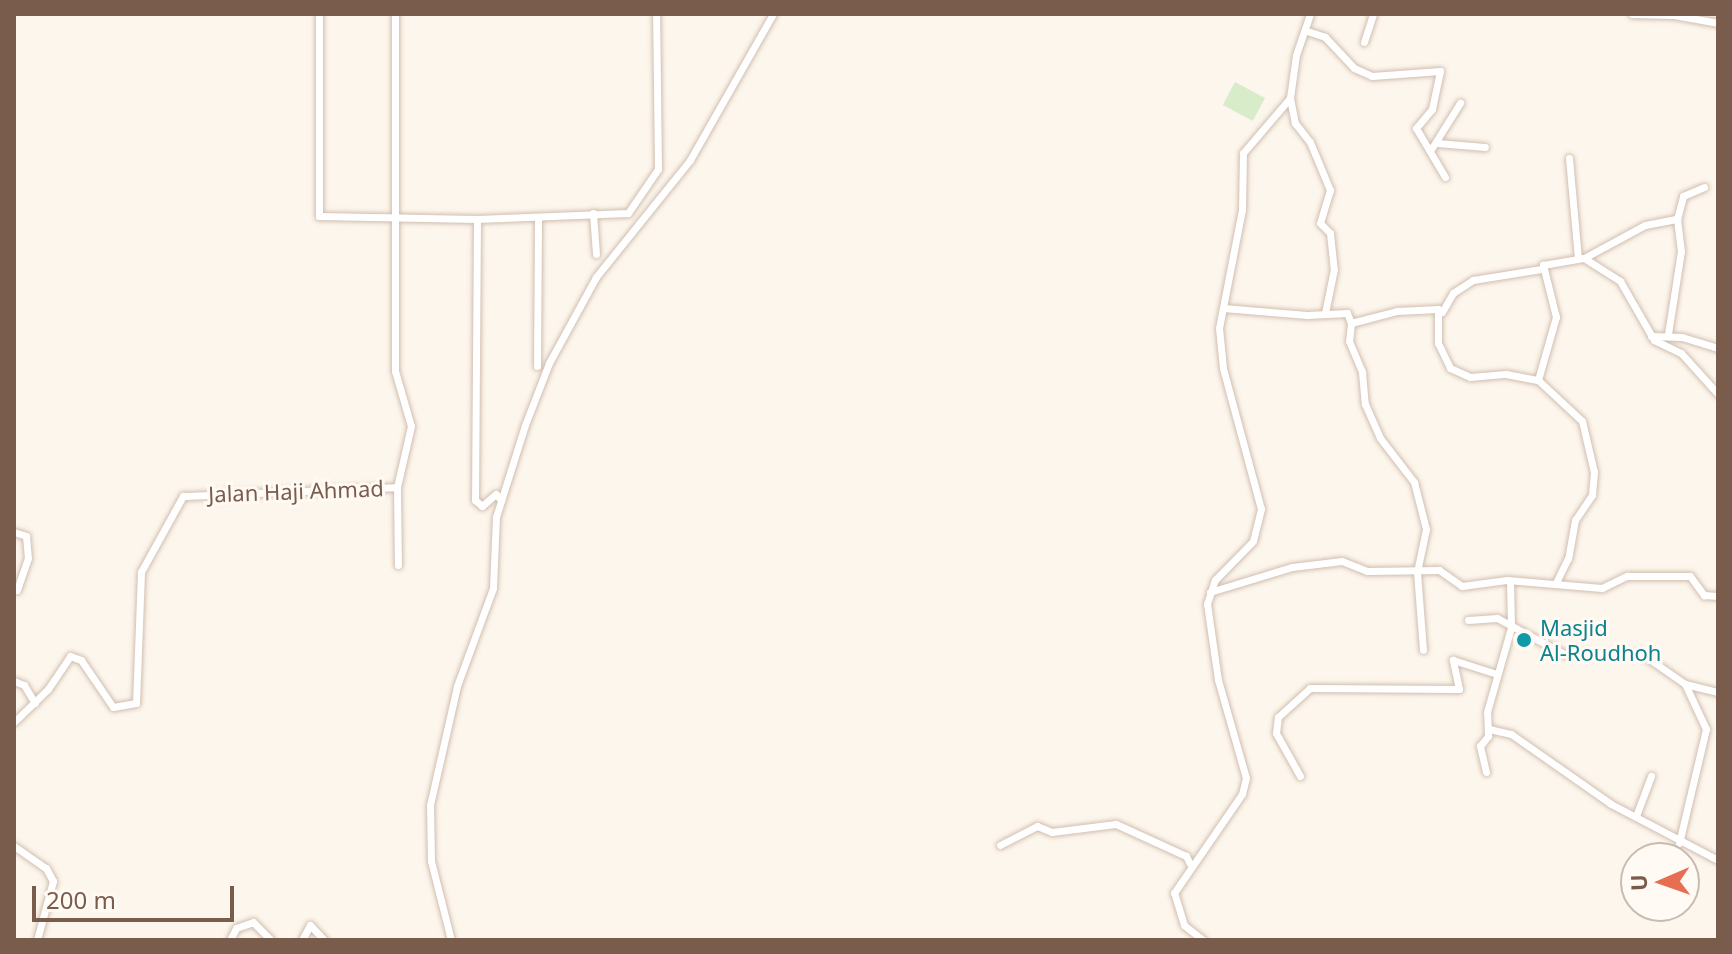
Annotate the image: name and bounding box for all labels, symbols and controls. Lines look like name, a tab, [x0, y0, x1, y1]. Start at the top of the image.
street label: Jalan Haji Ahmad	[208, 475, 384, 507]
place label: Masjid Al-Roudhoh	[1540, 614, 1661, 666]
marker: Masjid Al-Roudhoh	[1515, 631, 1533, 649]
north arrow	[1620, 842, 1700, 922]
scale bar	[36, 870, 238, 920]
text: U	[1623, 874, 1653, 892]
text: 200 m	[46, 883, 116, 916]

